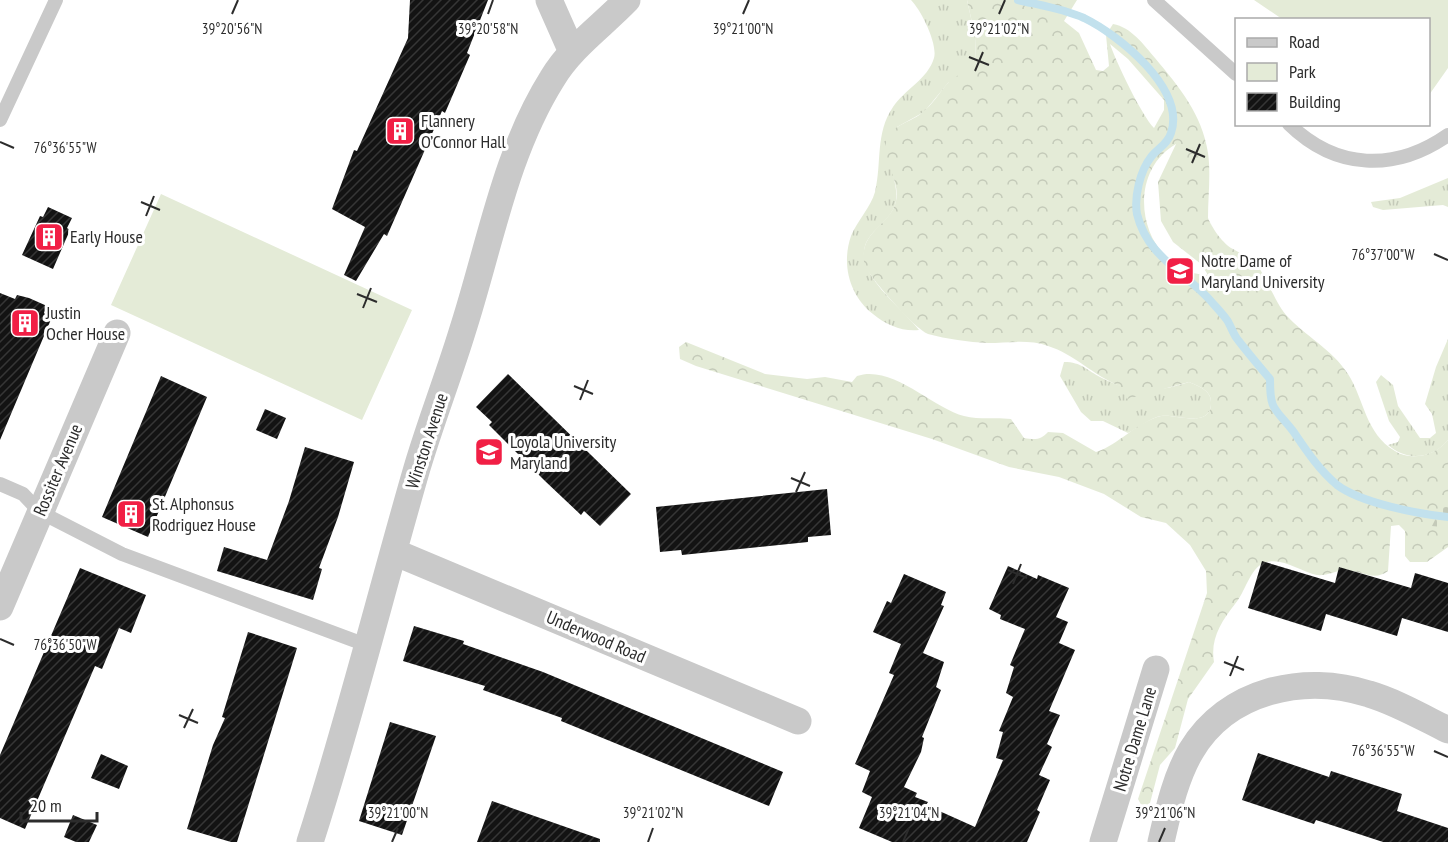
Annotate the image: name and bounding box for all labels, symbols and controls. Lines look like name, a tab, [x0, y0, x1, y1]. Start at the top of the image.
legend	[1235, 18, 1430, 126]
text: 39°20'56"N	[202, 19, 262, 38]
text: 39°20'58"N	[458, 19, 518, 38]
text: 39°21'00"N	[713, 19, 773, 38]
text: 39°21'02"N	[969, 19, 1029, 38]
text: Road	[1289, 30, 1320, 53]
text: Park	[1289, 60, 1316, 83]
text: Building	[1289, 90, 1341, 113]
place label: Flannery O’Connor Hall	[421, 109, 507, 153]
building icon: Flannery O’Connor Hall	[384, 115, 416, 147]
text: 76°36'55"W	[33, 138, 97, 157]
building icon: Early House	[33, 221, 65, 253]
place label: Early House	[70, 225, 143, 248]
text: 76°37'00"W	[1351, 245, 1415, 264]
place label: Notre Dame of Maryland University	[1201, 249, 1325, 293]
school or university icon: Notre Dame of Maryland University	[1164, 255, 1196, 287]
place label: Justin Ocher House	[45, 301, 125, 345]
building icon: Justin Ocher House	[9, 307, 41, 339]
street label: Winston Avenue	[400, 390, 453, 492]
street label: Rossiter Avenue	[28, 420, 87, 519]
place label: Loyola University Maryland	[510, 430, 616, 474]
school or university icon: Loyola University Maryland	[473, 436, 505, 468]
place label: St. Alphonsus Rodriguez House	[152, 492, 256, 536]
building icon: St. Alphonsus Rodriguez House	[115, 498, 147, 530]
street label: Underwood Road	[543, 605, 649, 668]
text: 76°36'50"W	[33, 635, 97, 654]
street label: Notre Dame Lane	[1108, 684, 1161, 794]
text: 76°36'55"W	[1351, 741, 1415, 760]
scale bar	[21, 785, 98, 823]
text: 20 m	[30, 794, 62, 817]
text: 39°21'00"N	[368, 803, 428, 822]
text: 39°21'02"N	[623, 803, 683, 822]
text: 39°21'04"N	[879, 803, 939, 822]
text: 39°21'06"N	[1135, 803, 1195, 822]

